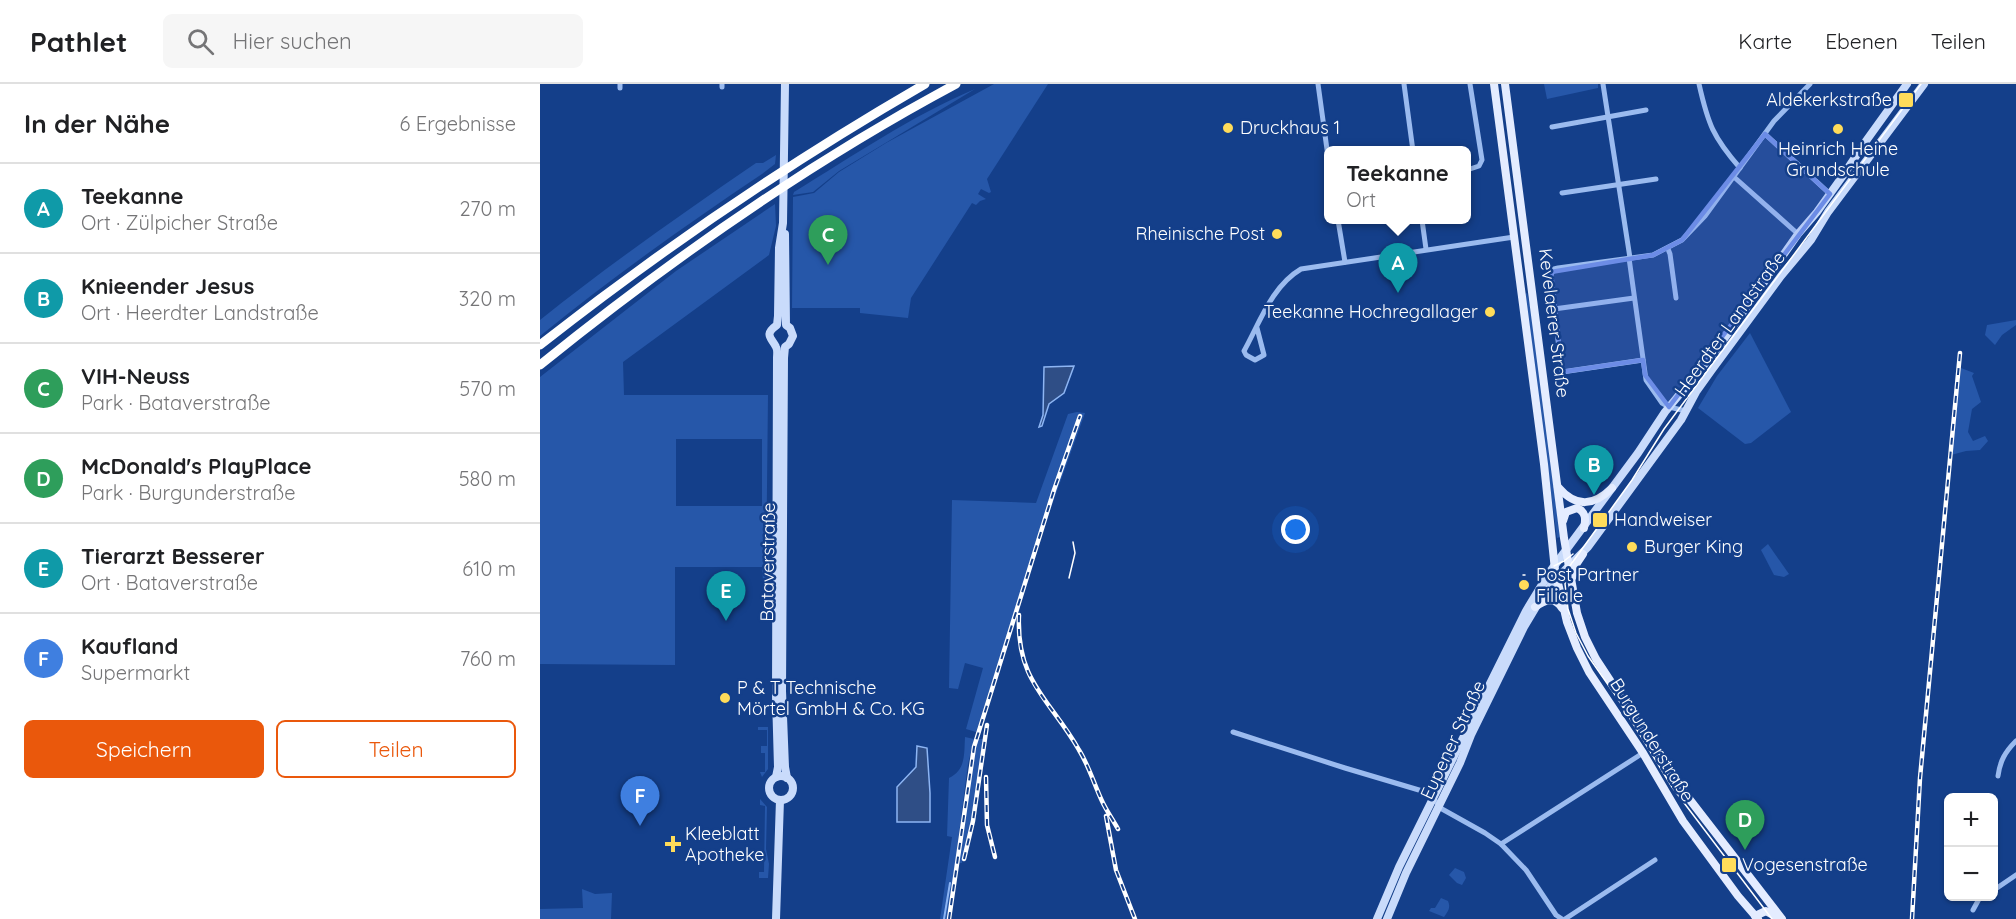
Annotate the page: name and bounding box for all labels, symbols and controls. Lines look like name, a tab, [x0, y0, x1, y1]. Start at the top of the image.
search box	[163, 14, 583, 68]
text: Pathlet	[30, 24, 127, 59]
icon: search	[184, 25, 217, 58]
text: Hier suchen	[232, 27, 352, 55]
text: Karte	[1738, 28, 1792, 54]
text: Ebenen	[1825, 28, 1898, 54]
text: Teilen	[1931, 28, 1986, 54]
place label: Aldekerkstraße	[1766, 88, 1892, 111]
marker: Aldekerkstraße	[1897, 91, 1915, 109]
text: In der Nähe	[24, 107, 170, 140]
text: 6 Ergebnisse	[400, 111, 516, 136]
place label: Druckhaus 1	[1240, 116, 1340, 139]
marker: Druckhaus 1	[1221, 121, 1235, 135]
marker: Heinrich Heine Grundschule	[1831, 122, 1845, 136]
place label: Heinrich Heine Grundschule	[1778, 137, 1898, 181]
popup	[1324, 146, 1471, 224]
text: Teekanne	[1346, 159, 1449, 187]
text: Teekanne	[81, 182, 184, 210]
text: Ort	[1346, 187, 1376, 212]
text: A	[37, 196, 50, 221]
text: 270 m	[459, 196, 516, 221]
text: Ort · Zülpicher Straße	[81, 210, 278, 235]
pin: C	[808, 216, 848, 265]
place label: Rheinische Post	[1135, 222, 1265, 245]
marker: Rheinische Post	[1270, 227, 1284, 241]
pin: A	[1378, 244, 1418, 293]
street label: Kevelaerer Straße	[1534, 247, 1575, 399]
street label: Heerdter Landstraße	[1669, 247, 1790, 401]
text: Knieender Jesus	[81, 272, 254, 300]
text: B	[37, 286, 50, 311]
text: 320 m	[459, 286, 516, 311]
text: Ort · Heerdter Landstraße	[81, 300, 319, 325]
place label: Teekanne Hochregallager	[1263, 300, 1478, 323]
marker: Teekanne Hochregallager	[1483, 305, 1497, 319]
text: VIH-Neuss	[81, 362, 190, 390]
text: C	[37, 376, 50, 401]
text: 570 m	[459, 376, 516, 401]
text: Park · Bataverstraße	[81, 390, 271, 415]
pin: B	[1574, 446, 1614, 495]
text: McDonald's PlayPlace	[81, 452, 311, 480]
text: D	[36, 466, 51, 491]
text: 580 m	[459, 466, 516, 491]
text: Park · Burgunderstraße	[81, 480, 296, 505]
street label: Bataverstraße	[755, 502, 780, 622]
place label: Handweiser	[1614, 508, 1712, 531]
marker: Handweiser	[1591, 511, 1609, 529]
your location	[1281, 515, 1310, 544]
place label: Burger King	[1644, 535, 1743, 558]
marker: Burger King	[1625, 540, 1639, 554]
text: Tierarzt Besserer	[81, 542, 265, 570]
text: E	[38, 556, 49, 581]
text: 610 m	[462, 556, 516, 581]
place label: Post Partner Filiale	[1536, 563, 1639, 607]
text: Ort · Bataverstraße	[81, 570, 258, 595]
pin: E	[706, 572, 746, 621]
marker: Post Partner Filiale	[1517, 578, 1531, 592]
text: Kaufland	[81, 632, 178, 660]
text: F	[38, 646, 49, 671]
text: 760 m	[460, 646, 516, 671]
text: Supermarkt	[81, 660, 190, 685]
street label: Burgunderstraße	[1605, 674, 1700, 806]
place label: P & T Technische Mörtel GmbH & Co. KG	[737, 676, 925, 720]
street label: Eupener Straße	[1415, 677, 1490, 803]
marker: P & T Technische Mörtel GmbH & Co. KG	[718, 691, 732, 705]
button: Speichern	[24, 720, 264, 778]
button: Teilen	[276, 720, 516, 778]
pin: F	[620, 776, 660, 826]
map controls	[1944, 793, 1998, 901]
button: +	[1944, 793, 1998, 847]
pin: D	[1726, 800, 1764, 850]
place label: Kleeblatt Apotheke	[685, 822, 764, 866]
marker: Kleeblatt Apotheke	[666, 837, 680, 851]
button: −	[1944, 847, 1998, 901]
place label: Vogesenstraße	[1742, 853, 1868, 876]
marker: Vogesenstraße	[1720, 856, 1738, 874]

